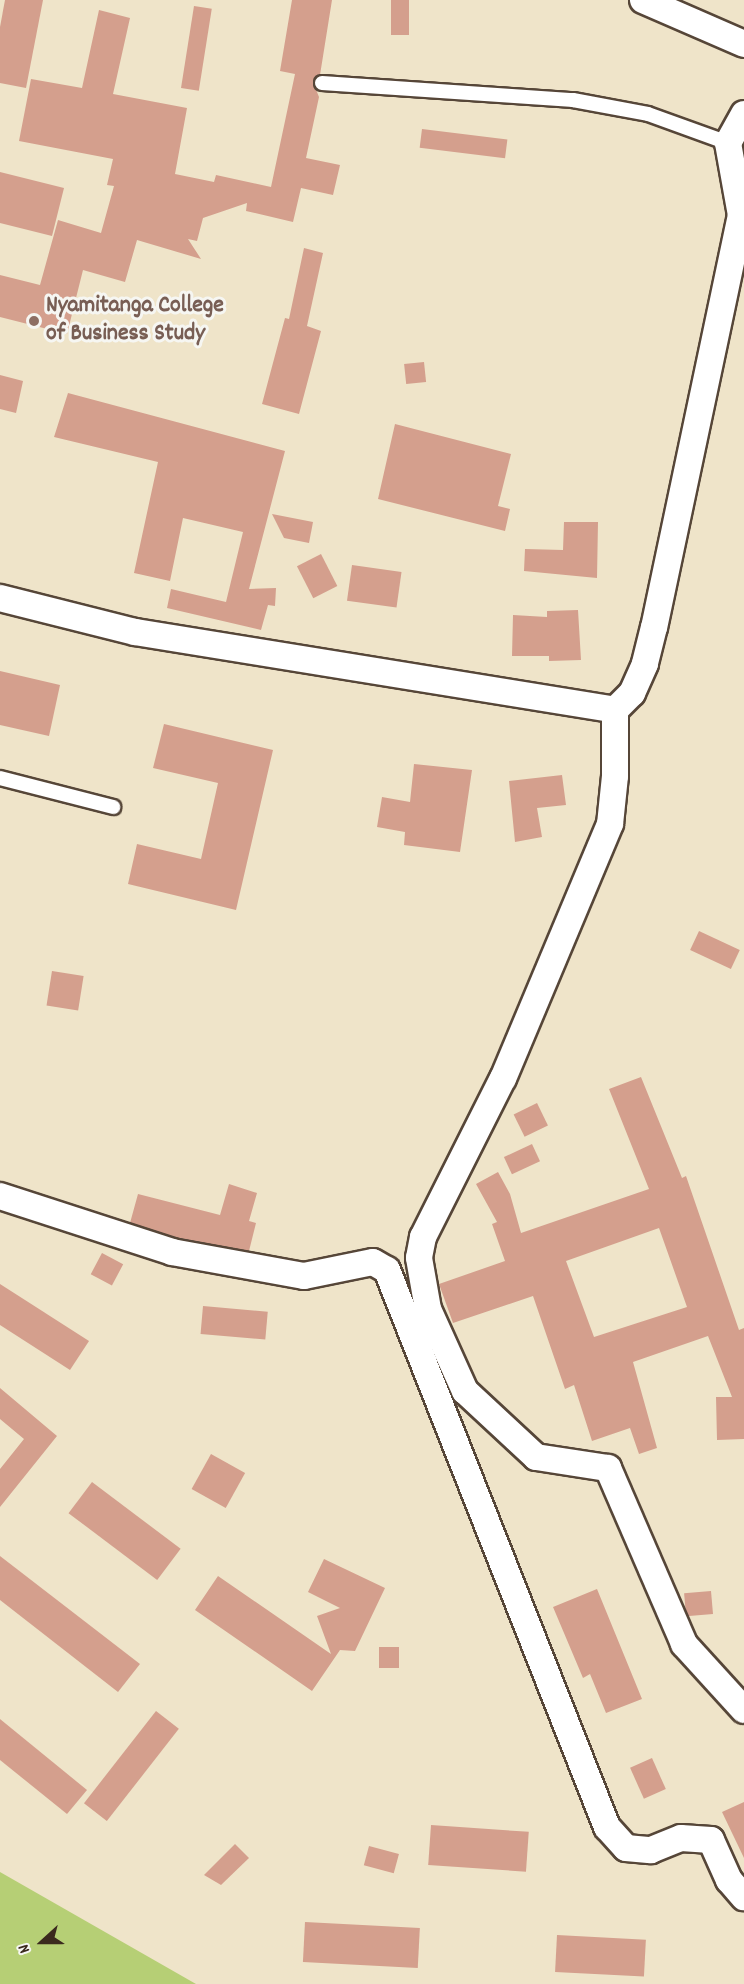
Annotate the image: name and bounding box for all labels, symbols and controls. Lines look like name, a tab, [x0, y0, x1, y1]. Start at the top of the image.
place label: Nyamitanga College of Business Study	[46, 293, 224, 349]
marker: Nyamitanga College of Business Study	[27, 314, 41, 328]
north arrow	[12, 1912, 72, 1972]
text: N	[13, 1941, 37, 1956]

